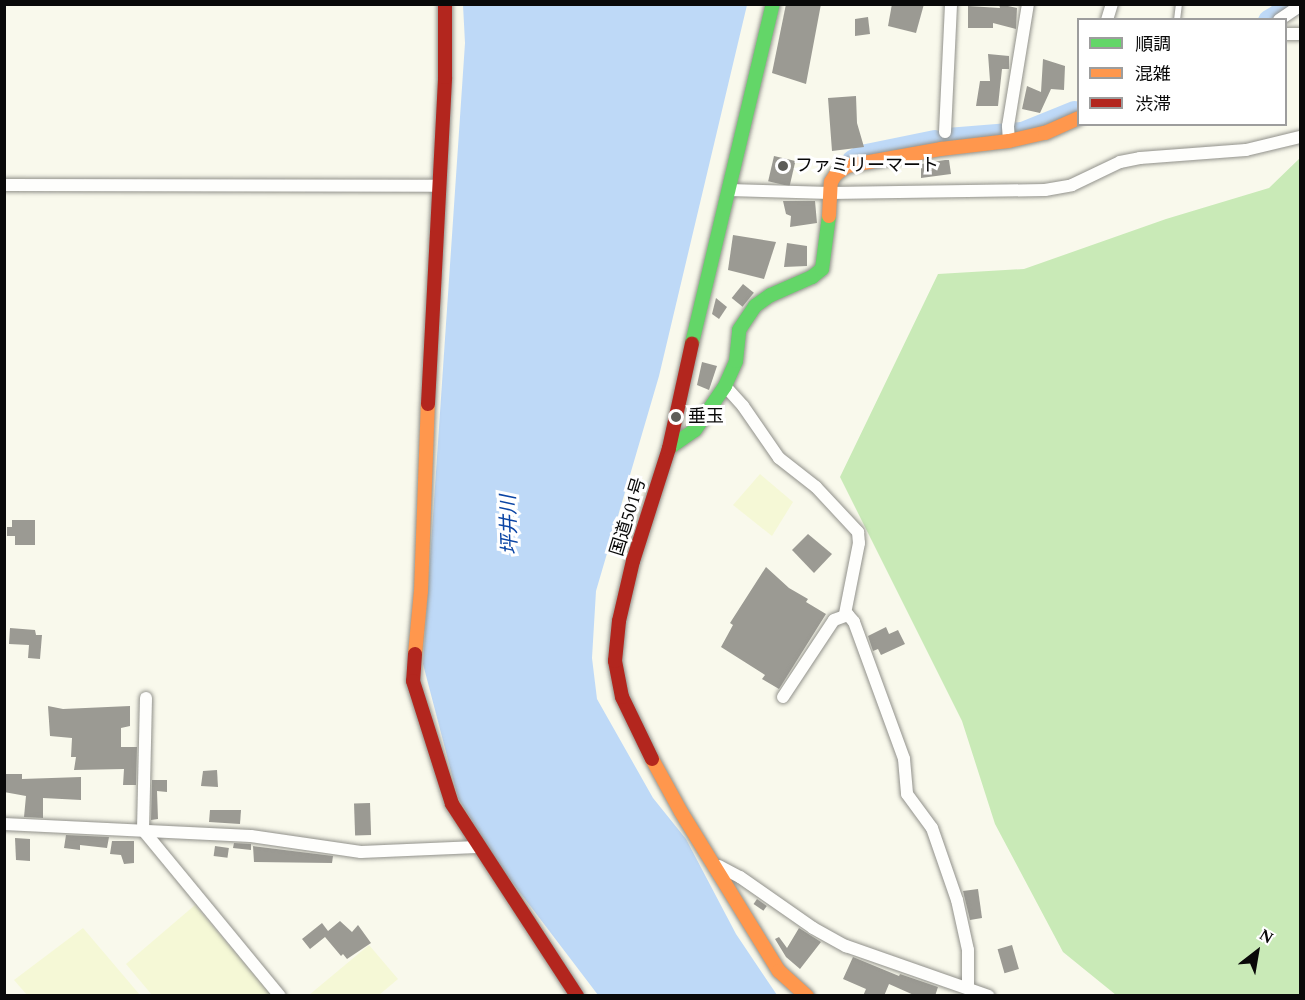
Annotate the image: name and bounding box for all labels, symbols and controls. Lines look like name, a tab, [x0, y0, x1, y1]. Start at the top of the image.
legend	[1077, 18, 1287, 126]
text: 順調	[1135, 31, 1171, 58]
text: 混雑	[1135, 61, 1171, 88]
text: 渋滞	[1135, 91, 1171, 118]
place label: ファミリーマート	[795, 155, 939, 177]
marker: ファミリーマート	[776, 159, 790, 173]
place label: 垂玉	[688, 406, 724, 428]
marker: 垂玉	[669, 410, 683, 424]
street label: 国道501号	[607, 475, 651, 559]
water label: 坪井川	[497, 495, 523, 555]
north arrow	[1227, 922, 1287, 982]
text: N	[1254, 923, 1278, 950]

